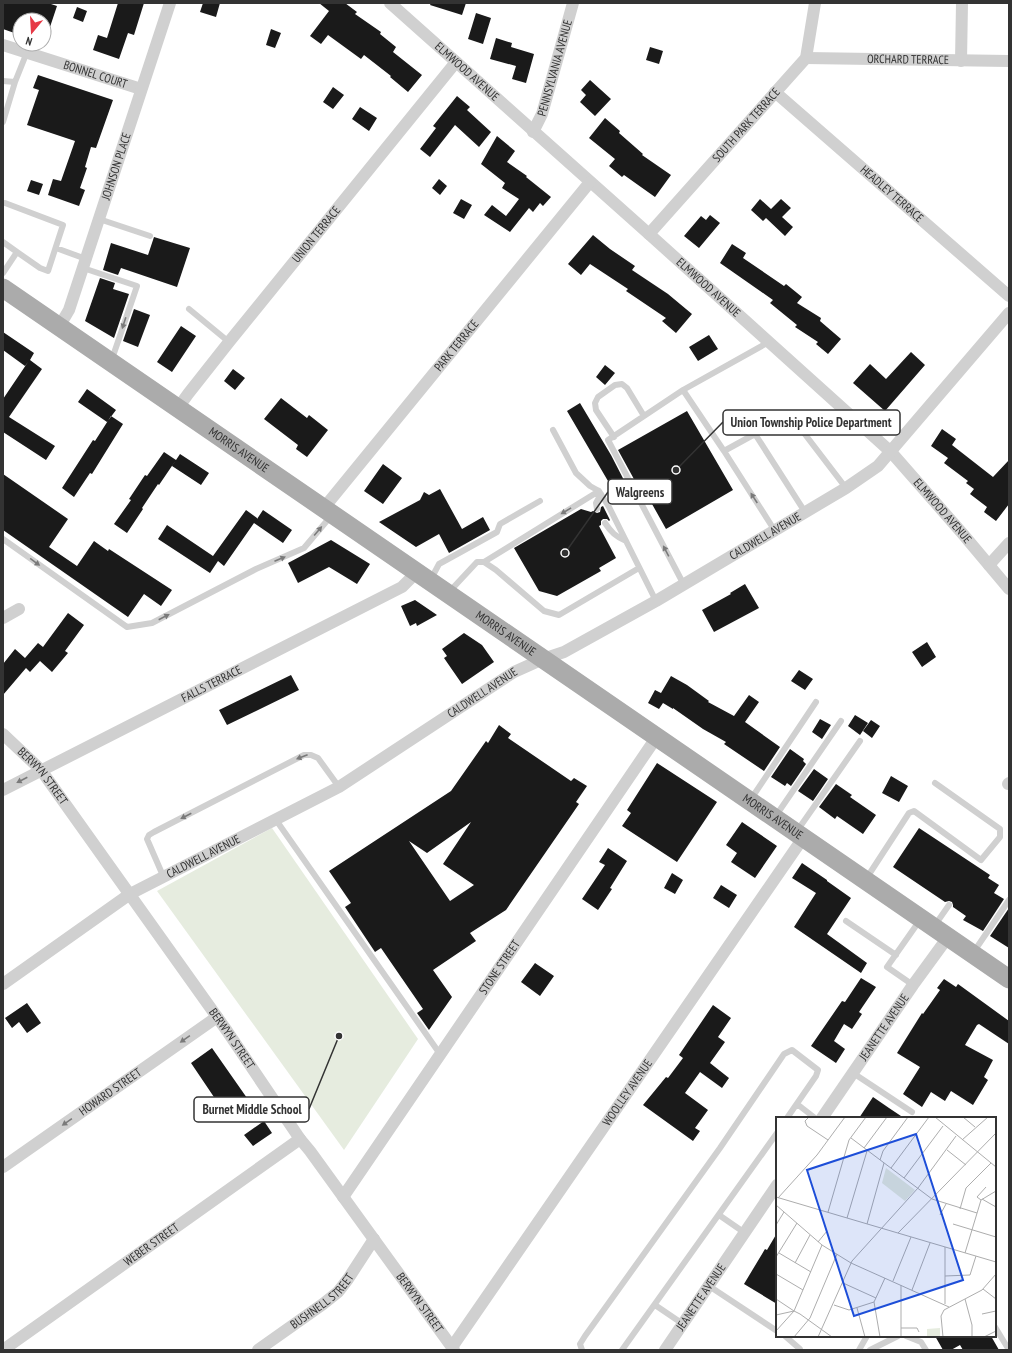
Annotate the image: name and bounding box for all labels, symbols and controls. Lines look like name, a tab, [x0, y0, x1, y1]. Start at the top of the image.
north arrow	[12, 12, 52, 52]
street label: PENNSYLVANIA AVENUE	[534, 18, 575, 118]
text: N	[24, 34, 34, 49]
street label: ELMWOOD AVENUE	[432, 39, 503, 104]
street label: ORCHARD TERRACE	[867, 51, 949, 67]
street label: BONNEL COURT	[62, 57, 130, 91]
street label: SOUTH PARK TERRACE	[709, 85, 783, 165]
street label: JOHNSON PLACE	[97, 131, 134, 203]
street label: HEADLEY TERRACE	[857, 162, 927, 225]
street label: UNION TERRACE	[288, 203, 343, 265]
street label: ELMWOOD AVENUE	[674, 254, 744, 320]
street label: PARK TERRACE	[431, 316, 481, 374]
one-way arrow	[121, 317, 127, 329]
callout: Union Township Police Department	[723, 410, 900, 435]
text: Union Township Police Department	[731, 414, 892, 431]
street label: MORRIS AVENUE	[206, 424, 272, 475]
street label: ELMWOOD AVENUE	[911, 475, 975, 546]
callout: Walgreens	[608, 479, 672, 504]
text: Walgreens	[615, 484, 665, 501]
one-way arrow	[750, 493, 758, 503]
one-way arrow	[560, 508, 572, 515]
street label: CALDWELL AVENUE	[726, 509, 803, 563]
one-way arrow	[314, 526, 323, 536]
one-way arrow	[663, 545, 669, 556]
one-way arrow	[274, 555, 286, 561]
one-way arrow	[29, 558, 40, 566]
street label: MORRIS AVENUE	[473, 607, 539, 659]
one-way arrow	[158, 614, 170, 620]
street label: FALLS TERRACE	[179, 662, 244, 705]
street label: CALDWELL AVENUE	[444, 664, 520, 721]
street label: BERWYN STREET	[15, 744, 72, 808]
one-way arrow	[295, 755, 307, 761]
one-way arrow	[16, 777, 28, 783]
street label: MORRIS AVENUE	[740, 790, 806, 842]
one-way arrow	[180, 812, 191, 819]
street label: CALDWELL AVENUE	[164, 831, 242, 881]
street label: STONE STREET	[475, 936, 523, 997]
street label: JEANETTE AVENUE	[855, 991, 912, 1064]
street label: BERWYN STREET	[206, 1005, 259, 1072]
one-way arrow	[180, 1035, 190, 1043]
street label: WOOLLEY AVENUE	[599, 1056, 655, 1128]
street label: HOWARD STREET	[76, 1064, 145, 1118]
callout: Burnet Middle School	[194, 1097, 309, 1122]
text: Burnet Middle School	[202, 1101, 302, 1118]
inset map	[776, 1117, 996, 1337]
one-way arrow	[62, 1118, 72, 1126]
street label: WEBER STREET	[121, 1219, 182, 1269]
street label: JEANETTE AVENUE	[672, 1260, 729, 1334]
street label: BERWYN STREET	[393, 1269, 447, 1336]
street label: BUSHNELL STREET	[287, 1270, 357, 1332]

